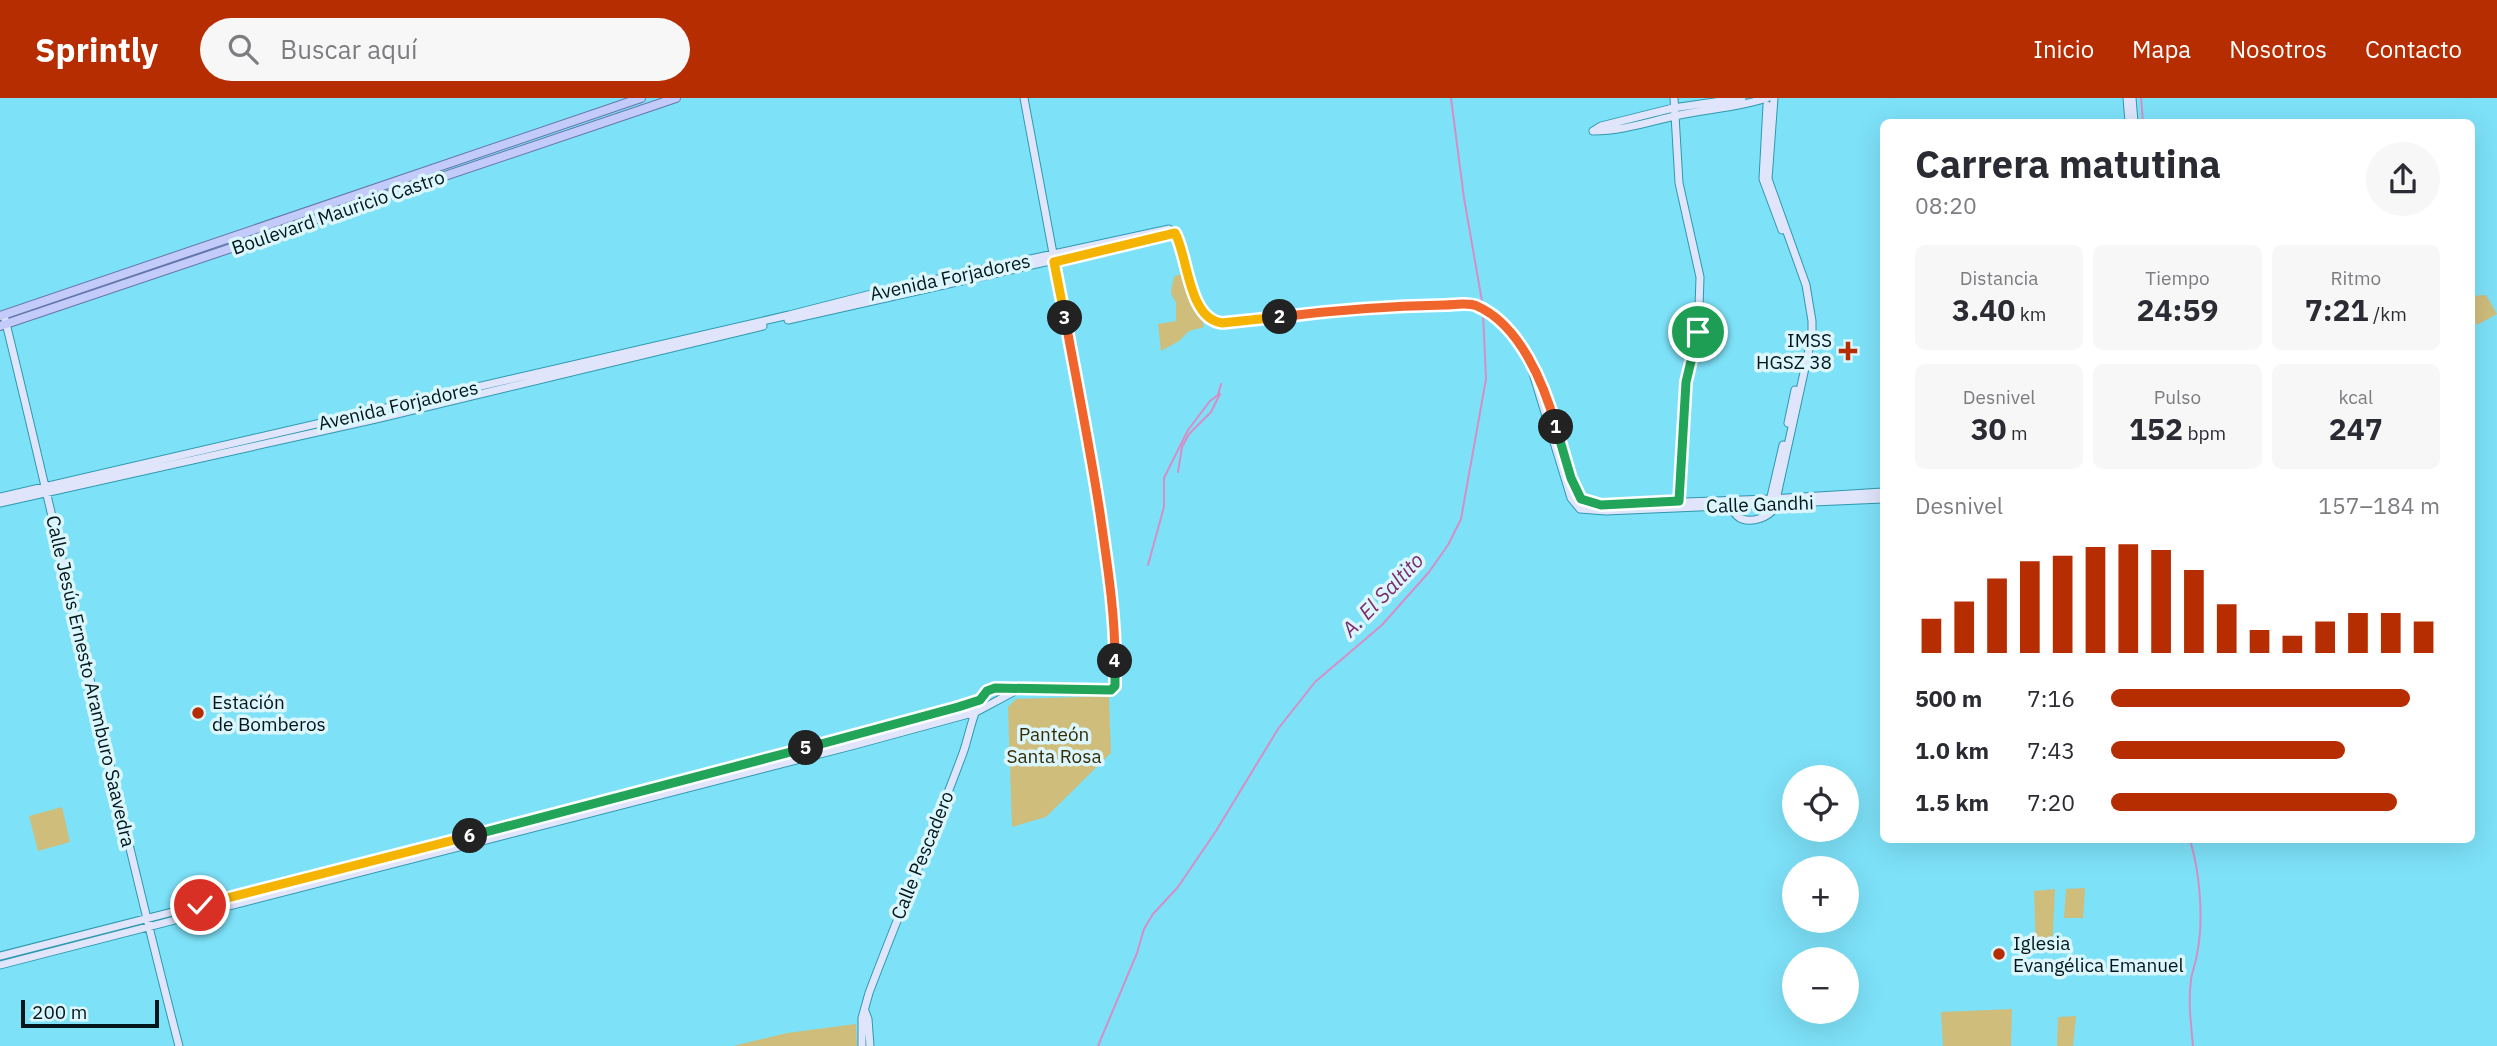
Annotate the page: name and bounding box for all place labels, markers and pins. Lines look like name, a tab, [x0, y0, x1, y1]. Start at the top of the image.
pin: 3	[1048, 300, 1082, 336]
pin: 2	[1262, 300, 1298, 334]
pin	[1668, 302, 1728, 362]
place label: IMSS HGSZ 38	[1756, 328, 1832, 374]
marker: IMSS HGSZ 38	[1838, 341, 1858, 361]
pin: 1	[1538, 410, 1574, 444]
pin: 4	[1098, 644, 1132, 678]
place label: Estación de Bomberos	[212, 690, 326, 736]
marker: Estación de Bomberos	[190, 705, 206, 721]
pin: 5	[788, 730, 824, 766]
pin: 6	[452, 818, 488, 854]
pin	[170, 875, 230, 935]
place label: Iglesia Evangélica Emanuel	[2013, 931, 2184, 977]
marker: Iglesia Evangélica Emanuel	[1991, 946, 2007, 962]

